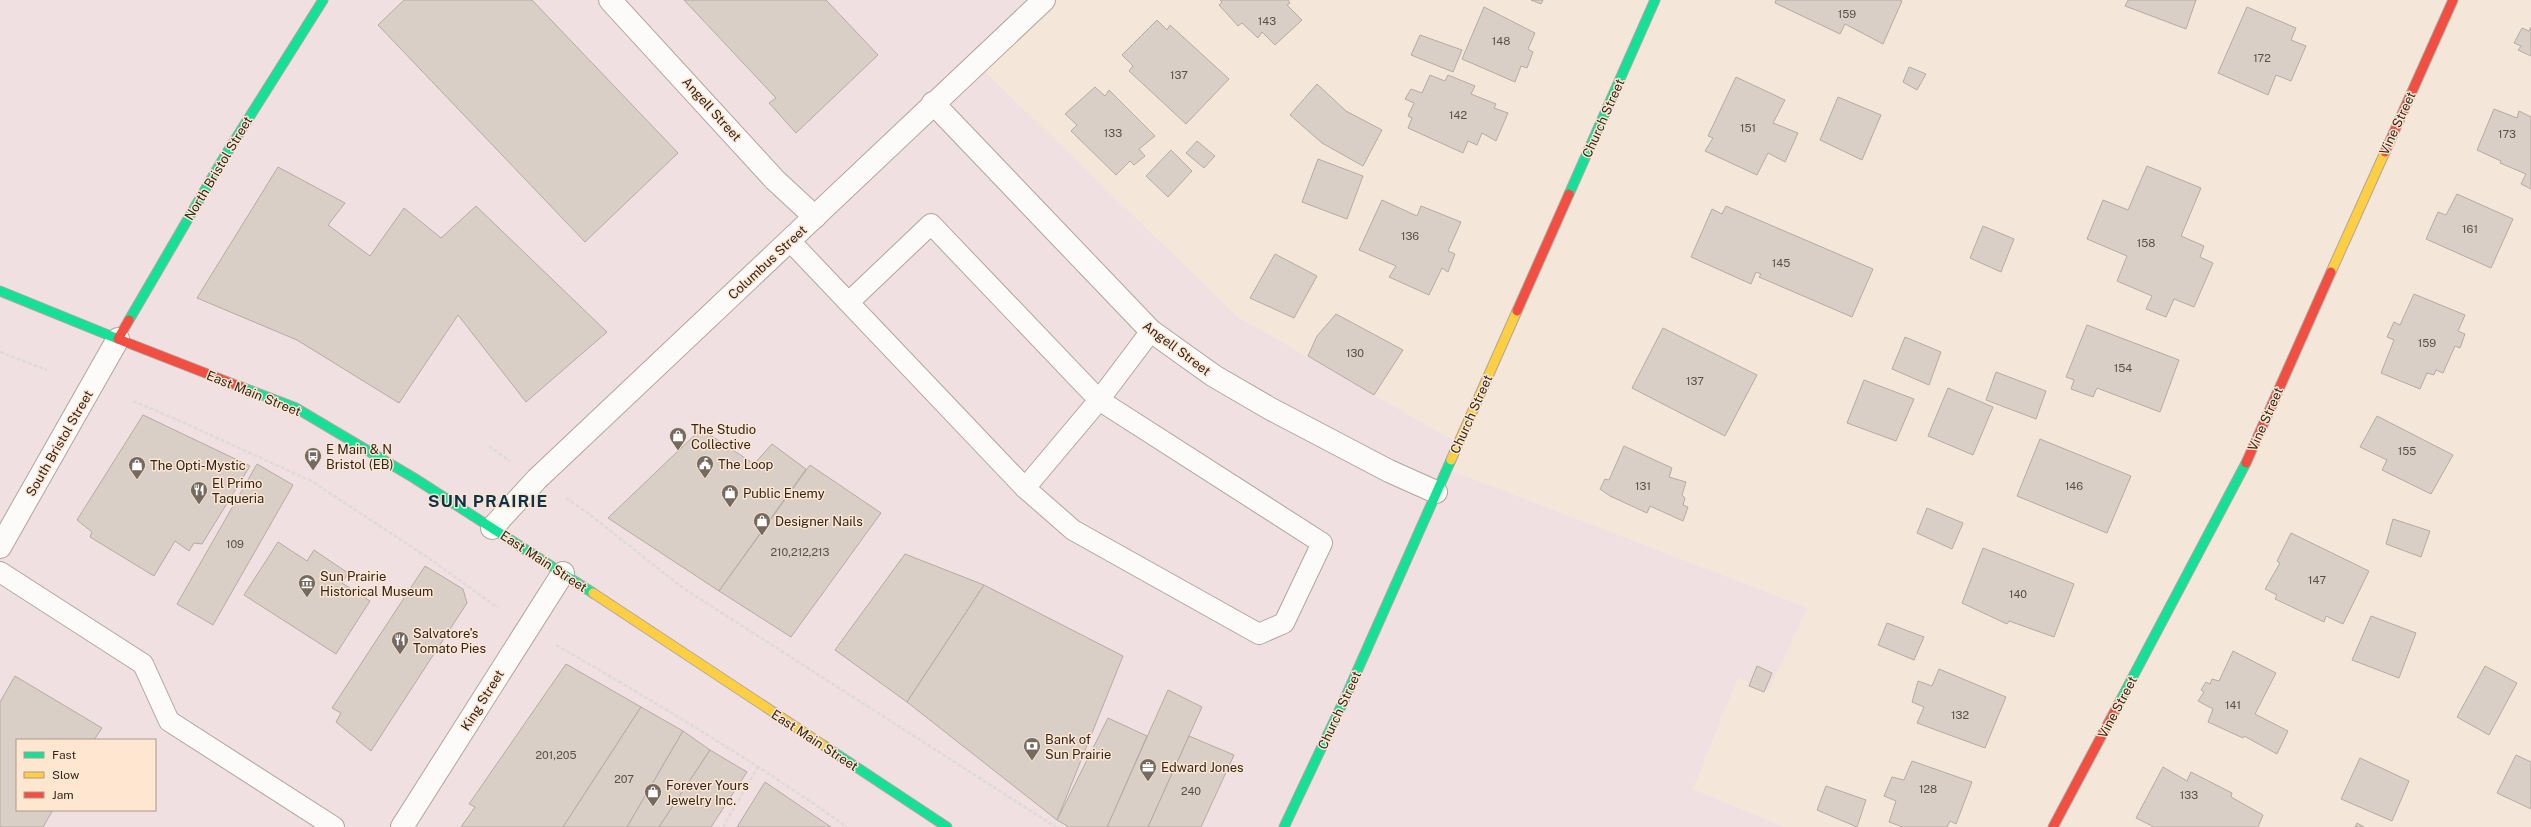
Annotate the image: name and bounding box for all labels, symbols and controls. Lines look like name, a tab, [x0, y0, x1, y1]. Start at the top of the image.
house number: 159	[1838, 8, 1856, 20]
house number: 143	[1258, 15, 1276, 27]
house number: 148	[1492, 35, 1510, 47]
house number: 172	[2253, 52, 2271, 64]
house number: 137	[1170, 69, 1188, 81]
street label: Angell Street	[679, 74, 744, 144]
street label: Church Street	[1579, 76, 1628, 160]
street label: Vine Street	[2376, 89, 2419, 157]
house number: 142	[1449, 109, 1467, 121]
street label: North Bristol Street	[182, 114, 255, 223]
house number: 151	[1740, 122, 1756, 134]
house number: 133	[1104, 127, 1122, 139]
house number: 173	[2498, 128, 2516, 140]
street label: Columbus Street	[725, 222, 810, 303]
house number: 161	[2462, 223, 2478, 235]
house number: 136	[1401, 230, 1419, 242]
house number: 158	[2137, 237, 2155, 249]
house number: 145	[1772, 257, 1790, 269]
street label: Angell Street	[1140, 318, 1213, 379]
house number: 159	[2418, 337, 2436, 349]
house number: 130	[1346, 347, 1364, 359]
house number: 154	[2114, 362, 2132, 374]
street label: East Main Street	[204, 368, 303, 419]
street label: Church Street	[1447, 372, 1496, 456]
house number: 137	[1686, 375, 1704, 387]
street label: Vine Street	[2245, 385, 2286, 453]
street label: South Bristol Street	[23, 388, 96, 499]
place label: The Studio Collective	[691, 422, 756, 452]
shop icon: The Studio Collective	[668, 426, 688, 451]
place label: E Main & N Bristol (EB)	[326, 442, 394, 472]
house number: 155	[2398, 445, 2416, 457]
bus stop icon: E Main & N Bristol (EB)	[303, 446, 323, 471]
public building icon: The Loop	[695, 454, 715, 479]
shop icon: The Opti-Mystic	[127, 455, 147, 480]
place label: The Loop	[718, 457, 774, 472]
place label: The Opti-Mystic	[150, 458, 246, 473]
place label: El Primo Taqueria	[212, 476, 264, 506]
restaurant icon: El Primo Taqueria	[189, 480, 209, 505]
house number: 131	[1635, 480, 1651, 492]
house number: 146	[2065, 480, 2083, 492]
shop icon: Public Enemy	[720, 483, 740, 508]
place label: Public Enemy	[743, 486, 825, 501]
district label: SUN PRAIRIE	[428, 491, 548, 511]
shop icon: Designer Nails	[752, 511, 772, 536]
place label: Designer Nails	[775, 514, 863, 529]
street label: East Main Street	[498, 528, 590, 595]
house number: 109	[226, 538, 244, 550]
house number: 210,212,213	[770, 546, 830, 558]
place label: Sun Prairie Historical Museum	[320, 569, 433, 599]
museum icon: Sun Prairie Historical Museum	[297, 573, 317, 598]
house number: 147	[2308, 574, 2326, 586]
house number: 140	[2009, 588, 2027, 600]
place label: Salvatore's Tomato Pies	[413, 626, 486, 656]
restaurant icon: Salvatore's Tomato Pies	[390, 630, 410, 655]
street label: King Street	[458, 667, 507, 733]
street label: Church Street	[1315, 669, 1364, 752]
street label: Vine Street	[2095, 674, 2140, 741]
house number: 141	[2225, 699, 2241, 711]
street label: East Main Street	[769, 707, 861, 774]
house number: 132	[1951, 709, 1969, 721]
place label: Bank of Sun Prairie	[1045, 732, 1111, 762]
bank icon: Bank of Sun Prairie	[1022, 736, 1042, 761]
legend	[16, 739, 156, 811]
text: Fast	[52, 748, 77, 762]
house number: 201,205	[536, 749, 576, 761]
office icon: Edward Jones	[1138, 757, 1158, 782]
place label: Edward Jones	[1161, 760, 1244, 775]
text: Slow	[52, 768, 80, 782]
house number: 207	[614, 773, 634, 785]
place label: Forever Yours Jewelry Inc.	[666, 778, 749, 808]
shop icon: Forever Yours Jewelry Inc.	[643, 782, 663, 807]
house number: 128	[1919, 783, 1937, 795]
house number: 240	[1181, 785, 1201, 797]
text: Jam	[52, 788, 74, 802]
house number: 133	[2180, 789, 2198, 801]

